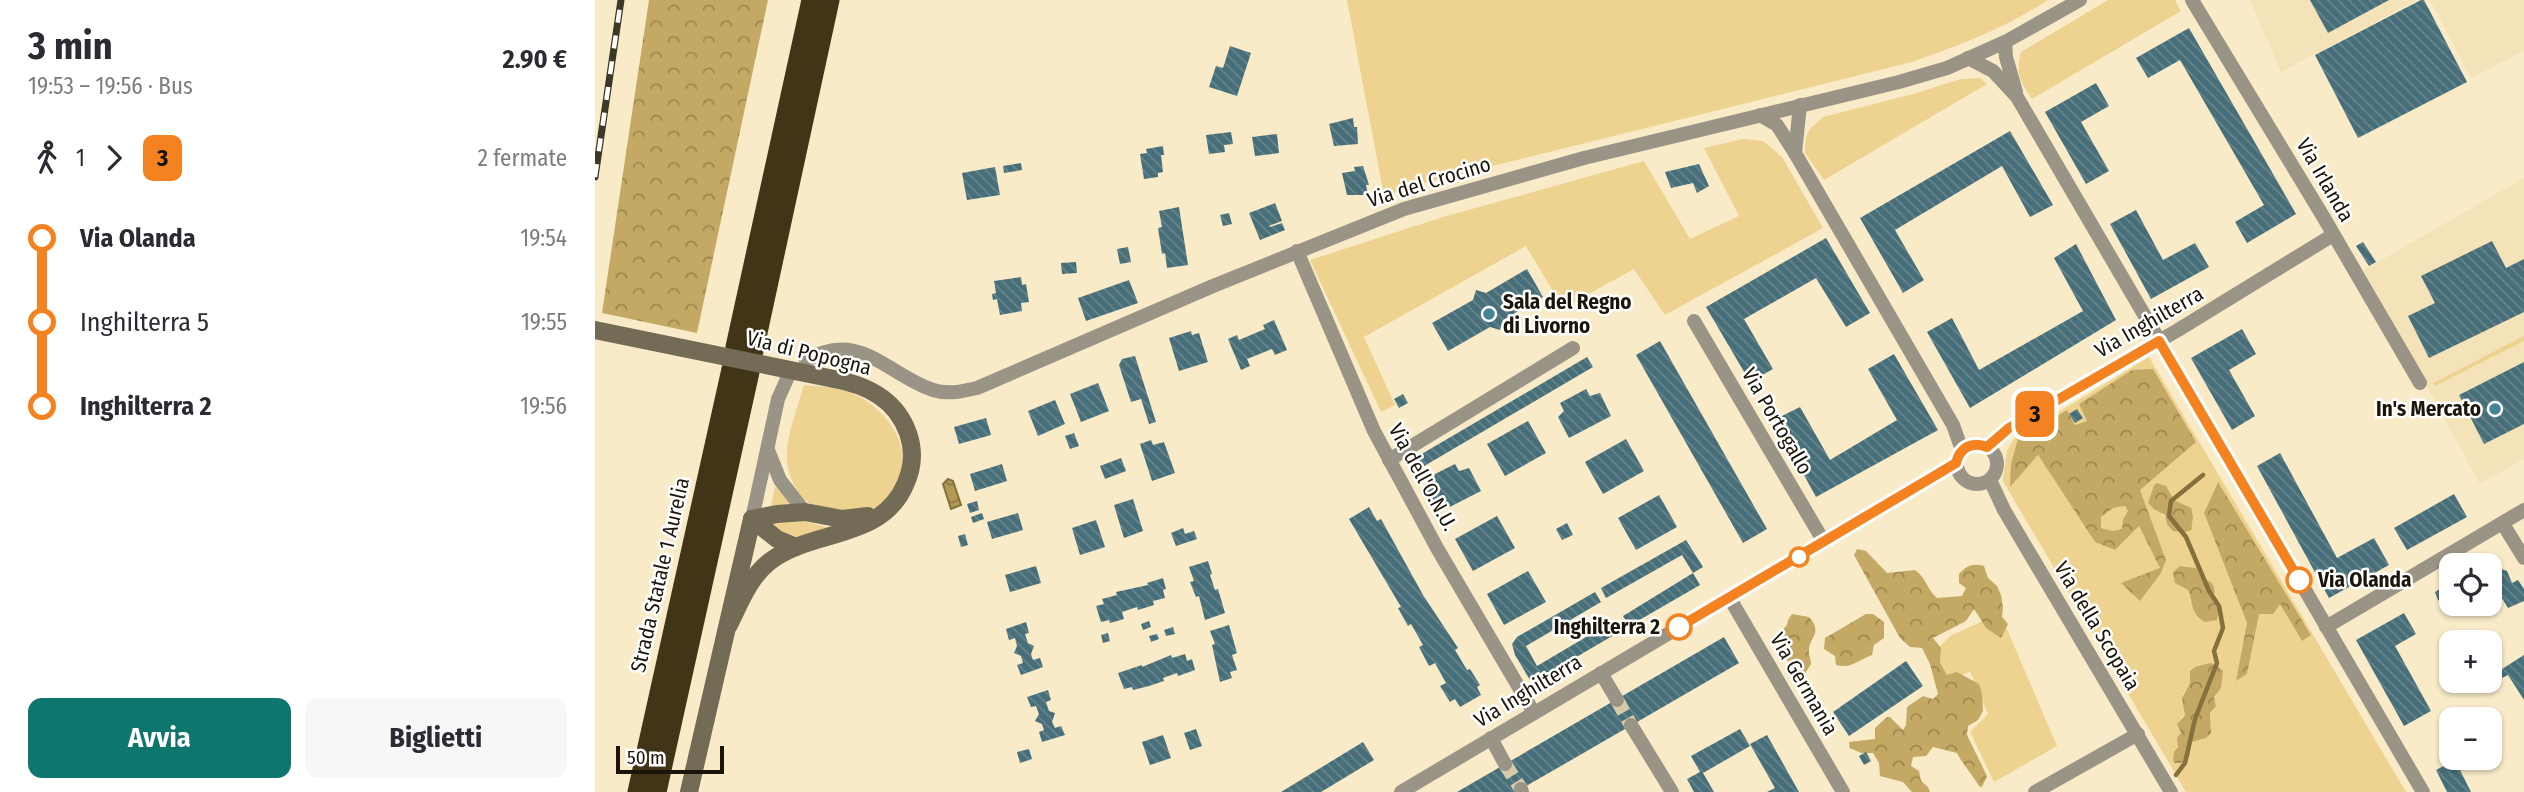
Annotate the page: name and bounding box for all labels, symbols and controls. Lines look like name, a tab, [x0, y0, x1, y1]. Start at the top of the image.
text: 3 min	[28, 23, 113, 69]
text: 2.90 €	[503, 44, 567, 75]
text: 19:53 – 19:56 · Bus	[28, 72, 193, 100]
street label: Via Irlanda	[2291, 133, 2359, 227]
icon: walk	[28, 139, 66, 177]
icon: forward	[95, 139, 133, 177]
text: 1	[76, 144, 85, 172]
text: 3	[157, 144, 168, 172]
text: 2 fermate	[478, 144, 567, 172]
street label: Via del Crocino	[1364, 151, 1494, 213]
text: Via Olanda	[80, 223, 196, 254]
text: 19:54	[520, 224, 567, 252]
street label: Via Inghilterra	[2090, 281, 2208, 363]
place label: Sala del Regno di Livorno	[1503, 289, 1632, 339]
marker: Sala del Regno di Livorno	[1481, 306, 1497, 322]
text: Inghilterra 5	[80, 307, 209, 338]
text: 19:55	[521, 308, 567, 336]
street label: Via di Popogna	[744, 325, 874, 381]
street label: Via Portogallo	[1736, 363, 1818, 479]
text: Inghilterra 2	[80, 391, 212, 422]
line badge: 3	[2012, 391, 2058, 437]
text: 19:56	[520, 392, 567, 420]
place label: In's Mercato	[2376, 396, 2481, 422]
text: 3	[2029, 400, 2041, 428]
marker: In's Mercato	[2487, 401, 2503, 417]
street label: Via dell'O.N.U.	[1383, 419, 1463, 535]
street label: Strada Statale 1 Aurelia	[625, 475, 695, 675]
unlabelled marker	[1789, 547, 1809, 567]
map controls	[2439, 553, 2502, 770]
button: locate	[2439, 553, 2502, 616]
street label: Via della Scopaia	[2048, 557, 2146, 695]
marker: Via Olanda	[2286, 567, 2312, 593]
place label: Via Olanda	[2317, 567, 2411, 593]
place label: Inghilterra 2	[1554, 614, 1660, 640]
marker: Inghilterra 2	[1666, 614, 1692, 640]
street label: Via Germania	[1764, 628, 1844, 740]
button: +	[2439, 630, 2502, 693]
street label: Via Inghilterra	[1470, 649, 1586, 733]
button: Avvia	[28, 698, 291, 778]
button: Biglietti	[305, 698, 567, 778]
button: −	[2439, 707, 2502, 770]
scale bar	[616, 743, 725, 775]
text: 50 m	[627, 746, 665, 769]

